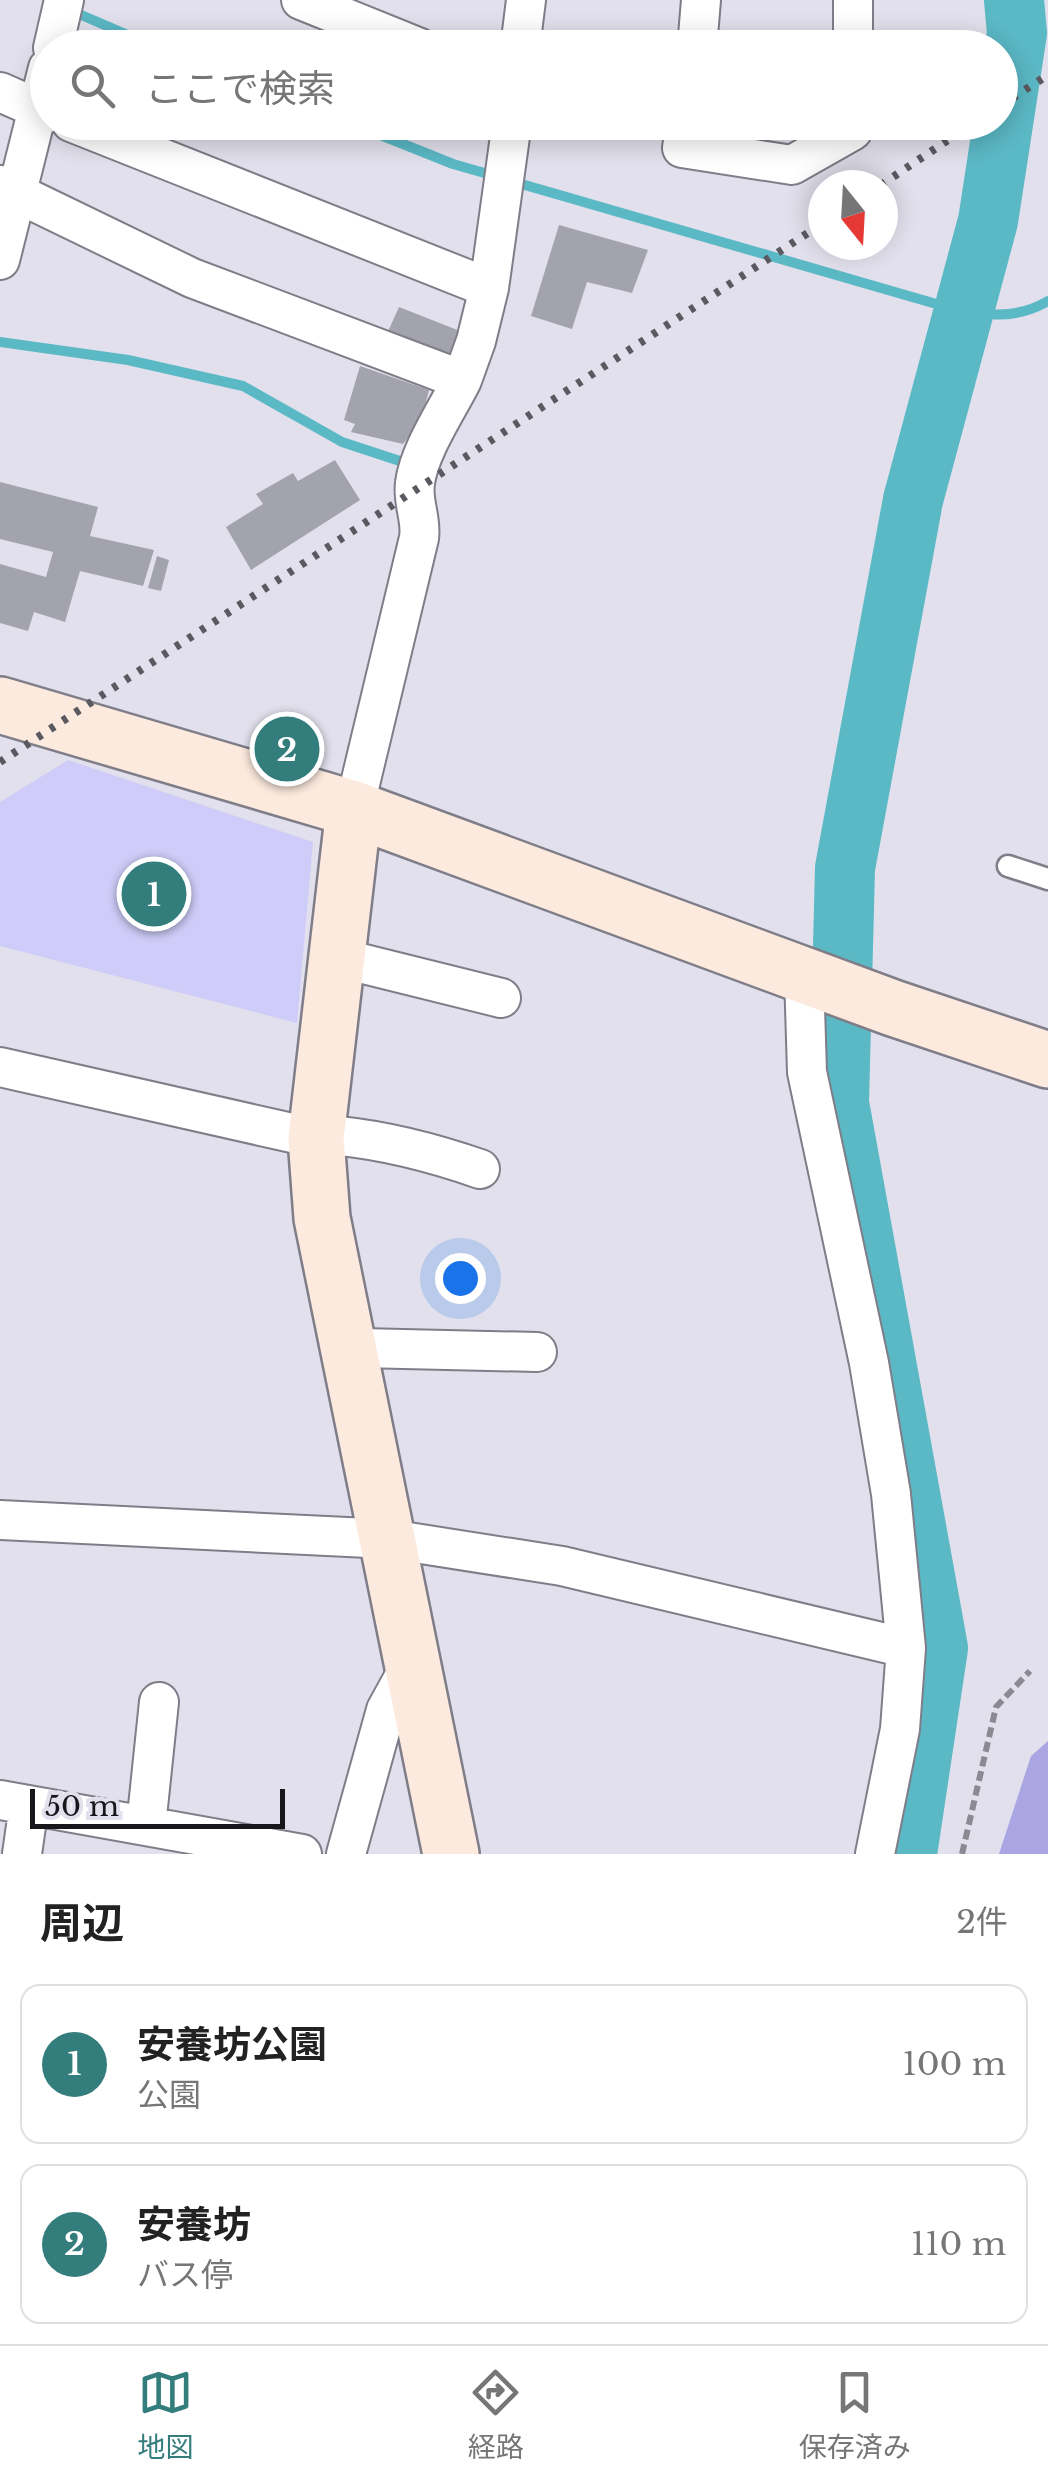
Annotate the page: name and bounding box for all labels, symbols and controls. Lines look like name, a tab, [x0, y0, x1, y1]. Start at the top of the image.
search box	[30, 30, 1018, 140]
icon: search	[65, 58, 120, 113]
text: ここで検索	[145, 65, 335, 112]
north arrow	[808, 170, 898, 260]
pin: 2	[254, 712, 320, 786]
pin: 1	[122, 856, 186, 932]
your location	[435, 1253, 486, 1304]
scale bar	[30, 1784, 285, 1828]
text: 50 m	[45, 1789, 119, 1824]
text: 周辺	[40, 1897, 124, 1949]
text: 2件	[956, 1902, 1008, 1942]
text: 安養坊公園	[137, 2021, 327, 2068]
text: 1	[68, 2044, 81, 2084]
text: 100 m	[903, 2044, 1006, 2084]
text: 公園	[137, 2075, 201, 2115]
text: 安養坊	[137, 2201, 251, 2248]
text: 2	[64, 2224, 85, 2264]
text: 110 m	[911, 2224, 1006, 2264]
text: バス停	[137, 2255, 233, 2295]
tab: 地図	[137, 2365, 193, 2465]
tab: 経路	[468, 2365, 524, 2465]
tab: 保存済み	[799, 2365, 911, 2465]

